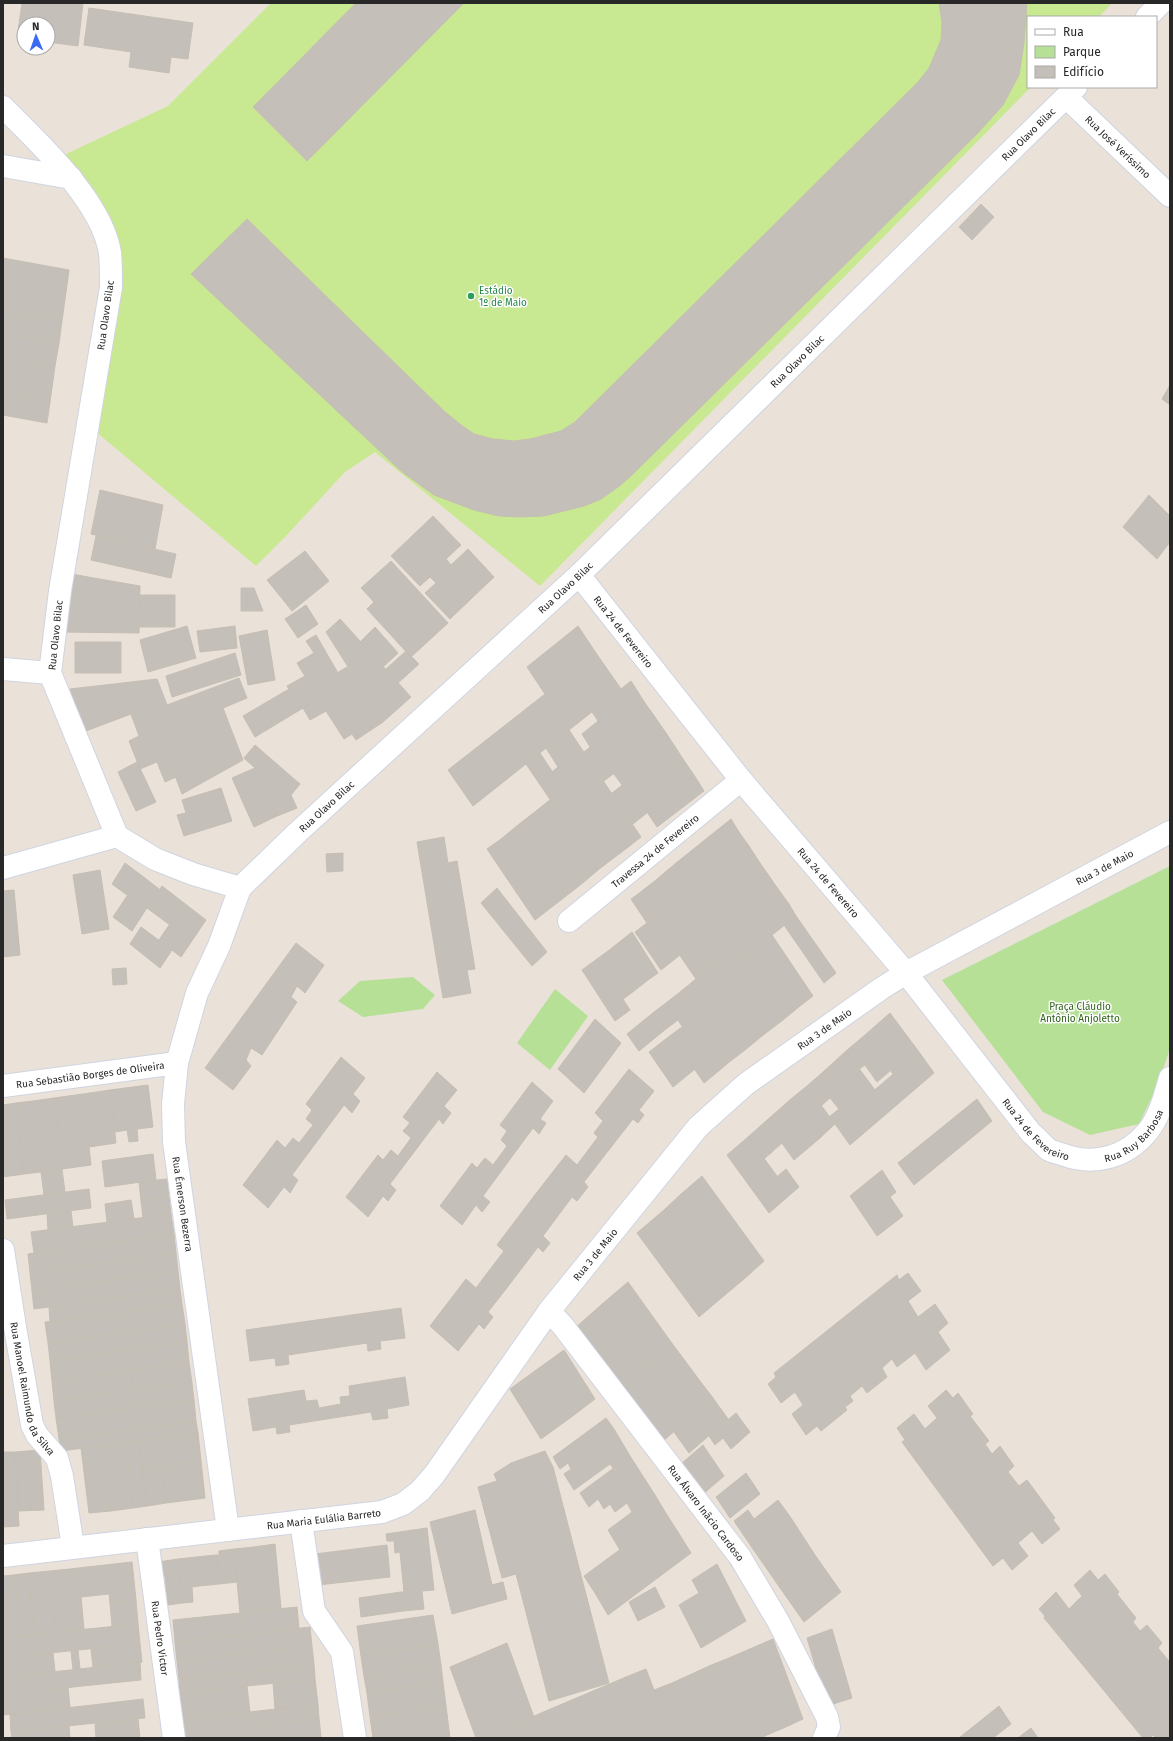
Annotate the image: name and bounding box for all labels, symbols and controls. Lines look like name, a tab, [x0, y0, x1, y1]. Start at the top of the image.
north arrow	[16, 16, 56, 56]
legend	[1027, 16, 1157, 88]
text: N	[32, 20, 40, 33]
text: Rua	[1063, 25, 1084, 39]
text: Parque	[1063, 45, 1101, 59]
text: Edifício	[1063, 65, 1104, 79]
street label: Rua Olavo Bilac	[1000, 106, 1058, 164]
street label: Rua José Veríssimo	[1082, 113, 1153, 181]
street label: Rua Olavo Bilac	[95, 279, 117, 351]
place label: Estádio 1º de Maio	[479, 285, 527, 309]
marker: Estádio 1º de Maio	[466, 291, 476, 301]
street label: Rua Olavo Bilac	[768, 333, 827, 391]
street label: Rua Olavo Bilac	[536, 560, 596, 616]
street label: Rua 24 de Fevereiro	[591, 594, 655, 671]
street label: Rua Olavo Bilac	[46, 599, 66, 671]
street label: Rua Olavo Bilac	[297, 778, 357, 835]
street label: Travessa 24 de Fevereiro	[609, 812, 702, 891]
street label: Rua 24 de Fevereiro	[795, 846, 861, 921]
street label: Rua 3 de Maio	[1074, 848, 1136, 888]
park label: Praça Cláudio Antônio Anjoletto	[1040, 1001, 1120, 1025]
street label: Rua 3 de Maio	[795, 1006, 854, 1053]
street label: Rua Sebastião Borges de Oliveira	[15, 1060, 165, 1091]
street label: Rua 24 de Fevereiro	[999, 1097, 1071, 1163]
street label: Rua Ruy Barbosa	[1103, 1108, 1166, 1165]
street label: Rua Émerson Bezerra	[169, 1156, 197, 1252]
street label: Rua 3 de Maio	[571, 1226, 621, 1283]
street label: Rua Manoel Raimundo da Silva	[7, 1321, 57, 1458]
street label: Rua Álvaro Inâcio Cardoso	[665, 1463, 746, 1564]
street label: Rua Maria Eulália Barreto	[266, 1507, 382, 1532]
street label: Rua Pedro Victor	[148, 1600, 170, 1677]

